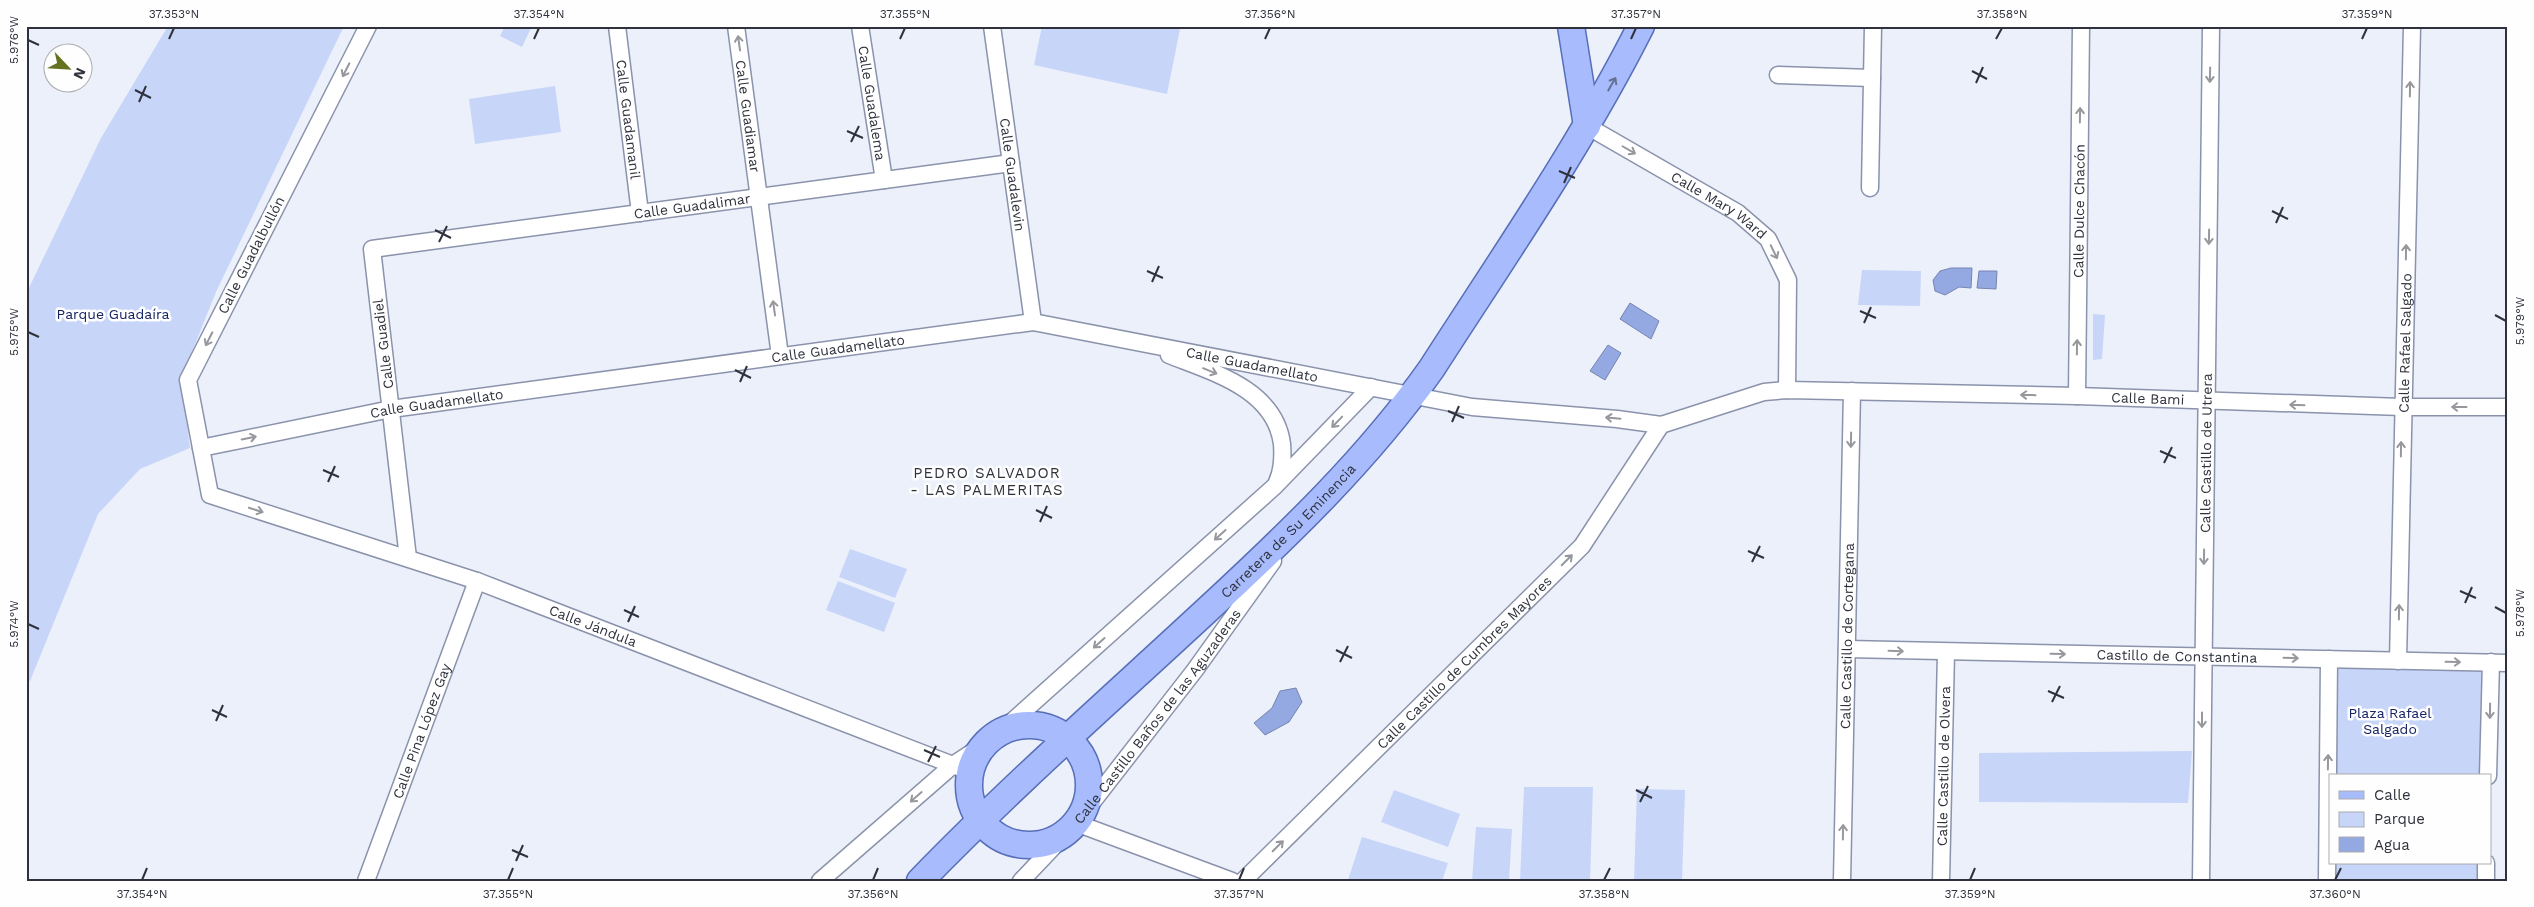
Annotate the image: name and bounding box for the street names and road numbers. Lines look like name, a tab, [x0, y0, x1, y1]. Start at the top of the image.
street label: Calle Guadalema	[855, 44, 889, 162]
street label: Calle Guadamanil	[613, 59, 644, 181]
street label: Calle Guadiamar	[733, 59, 763, 174]
street label: Calle Guadalevin	[997, 117, 1028, 232]
street label: Calle Dulce Chacón	[2070, 144, 2088, 278]
street label: Calle Mary Ward	[1668, 168, 1770, 242]
street label: Calle Guadalimar	[633, 190, 752, 222]
street label: Calle Guadalbullón	[214, 194, 288, 316]
street label: Calle Rafael Salgado	[2395, 273, 2415, 413]
street label: Calle Guadiel	[369, 297, 396, 390]
street label: Calle Guadamellato	[770, 331, 906, 365]
street label: Calle Guadamellato	[1185, 344, 1320, 385]
street label: Calle Castillo de Utrera	[2197, 373, 2215, 533]
street label: Calle Guadamellato	[369, 386, 504, 421]
street label: Calle Bami	[2111, 389, 2185, 408]
street label: Carretera de Su Eminencia	[1217, 461, 1359, 601]
street label: Calle Castillo de Cortegana	[1837, 543, 1857, 729]
street label: Calle Castillo de Cumbres Mayores	[1374, 573, 1555, 752]
street label: Calle Jándula	[547, 602, 639, 650]
street label: Calle Castillo Baños de las Aguzaderas	[1070, 606, 1244, 827]
street label: Castillo de Constantina	[2096, 646, 2257, 666]
street label: Calle Pina López Gay	[389, 660, 454, 801]
street label: Calle Castillo de Olvera	[1934, 686, 1953, 846]

